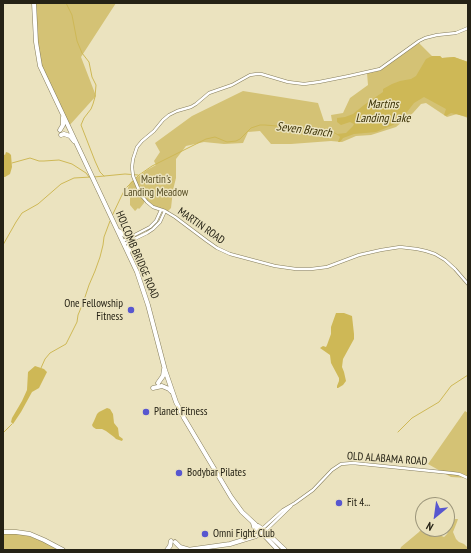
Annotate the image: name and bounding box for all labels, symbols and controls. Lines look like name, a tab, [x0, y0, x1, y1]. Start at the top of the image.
water label: Martins Landing Lake	[356, 98, 410, 126]
water label: Seven Branch	[275, 119, 333, 141]
park label: Martin's Landing Meadow	[124, 173, 188, 199]
street label: MARTIN ROAD	[175, 205, 227, 247]
street label: HOLCOMB BRIDGE ROAD	[113, 209, 161, 301]
place label: One Fellowship Fitness	[64, 297, 123, 323]
marker: One Fellowship Fitness	[126, 305, 136, 315]
place label: Planet Fitness	[154, 405, 207, 419]
marker: Planet Fitness	[141, 407, 151, 417]
street label: OLD ALABAMA ROAD	[346, 450, 428, 468]
place label: Bodybar Pilates	[187, 466, 246, 480]
marker: Bodybar Pilates	[174, 468, 184, 478]
place label: Fit 4...	[347, 496, 370, 510]
north arrow	[415, 497, 455, 537]
marker: Fit 4...	[334, 498, 344, 508]
text: N	[424, 519, 436, 534]
place label: Omni Fight Club	[213, 527, 275, 541]
marker: Omni Fight Club	[200, 529, 210, 539]

